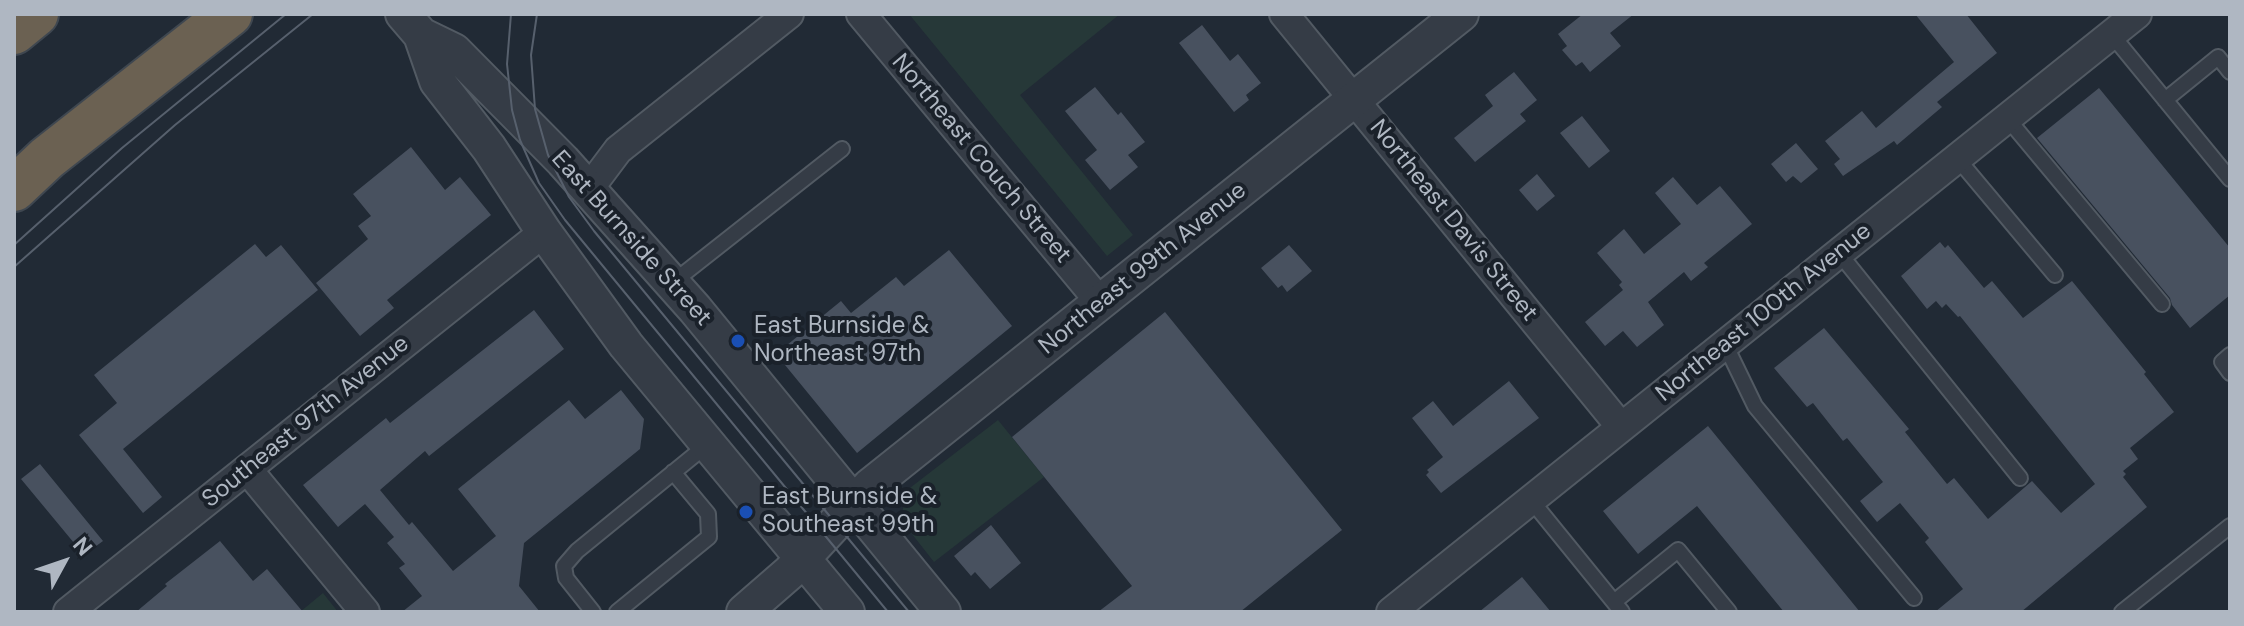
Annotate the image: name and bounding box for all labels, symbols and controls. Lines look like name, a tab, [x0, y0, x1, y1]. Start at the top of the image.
street label: Northeast Couch Street	[885, 49, 1077, 269]
street label: Northeast Davis Street	[1363, 114, 1543, 328]
street label: East Burnside Street	[545, 146, 717, 332]
street label: Northeast 99th Avenue	[1034, 177, 1252, 361]
street label: Northeast 100th Avenue	[1651, 217, 1877, 409]
place label: East Burnside & Northeast 97th	[754, 313, 929, 369]
street label: Southeast 97th Avenue	[197, 330, 415, 514]
marker: East Burnside & Northeast 97th	[729, 332, 747, 350]
place label: East Burnside & Southeast 99th	[762, 484, 937, 540]
marker: East Burnside & Southeast 99th	[737, 503, 755, 521]
north arrow	[24, 522, 104, 602]
text: N	[66, 531, 99, 562]

